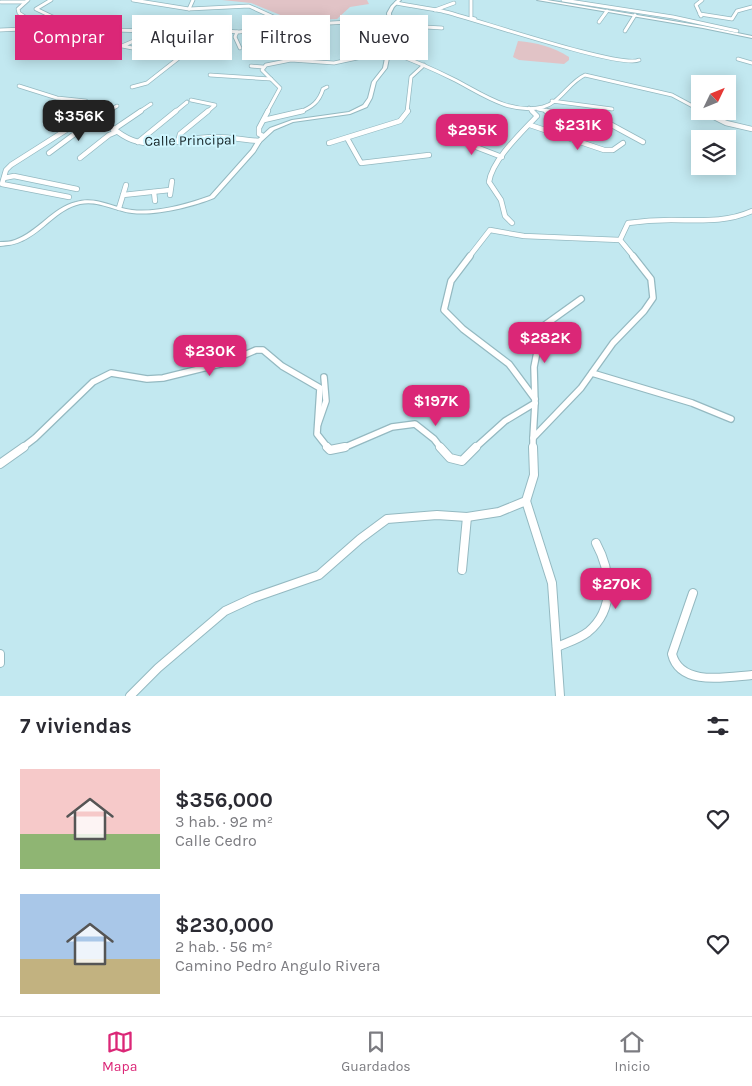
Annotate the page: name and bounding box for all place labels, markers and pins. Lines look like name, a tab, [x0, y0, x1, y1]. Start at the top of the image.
pin: $356K	[44, 100, 114, 142]
pin: $231K	[543, 108, 613, 151]
pin: $295K	[437, 114, 507, 156]
pin: $282K	[510, 322, 580, 364]
pin: $230K	[175, 334, 245, 377]
pin: $197K	[401, 384, 471, 427]
pin: $270K	[581, 568, 651, 610]

